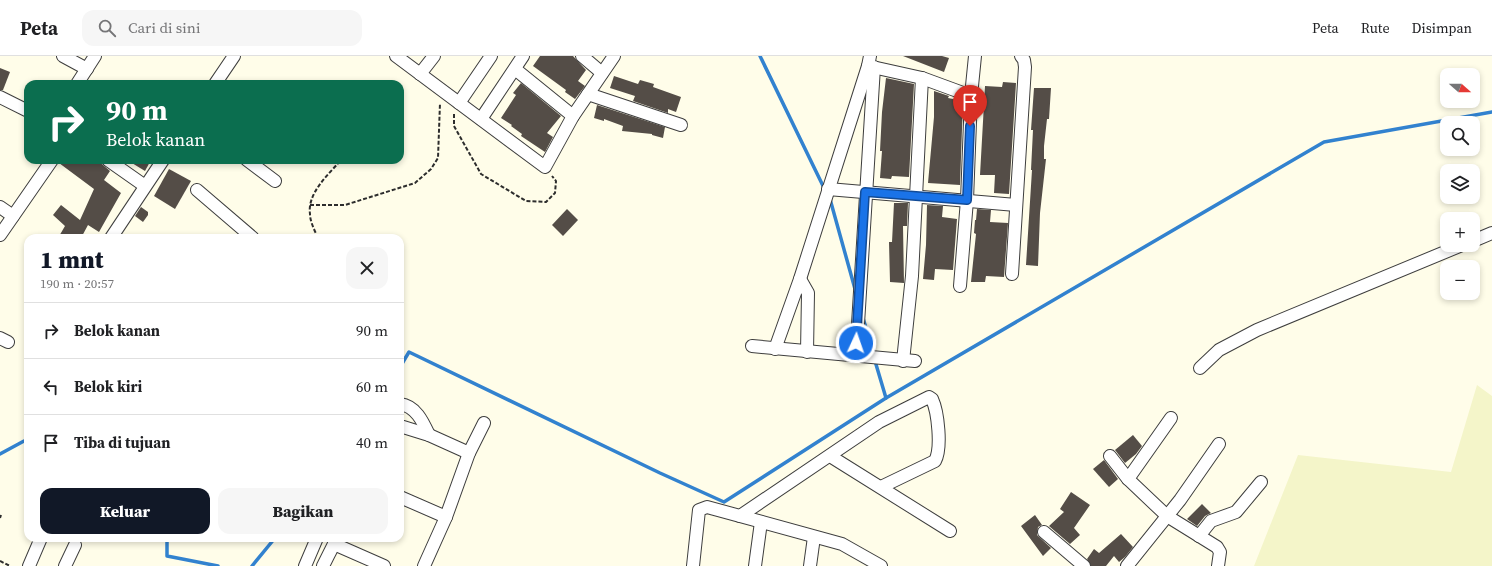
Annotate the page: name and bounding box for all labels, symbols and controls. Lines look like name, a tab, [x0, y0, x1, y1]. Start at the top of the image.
search box	[82, 10, 362, 46]
text: Peta	[20, 15, 58, 41]
icon: search	[96, 17, 118, 39]
text: Cari di sini	[128, 17, 200, 38]
text: Peta	[1312, 18, 1339, 38]
text: Rute	[1361, 18, 1390, 38]
text: Disimpan	[1412, 18, 1472, 38]
north arrow	[1440, 68, 1480, 108]
map controls	[1440, 68, 1480, 300]
pin	[953, 85, 987, 126]
text: 90 m	[106, 91, 168, 129]
icon: arrive	[959, 91, 981, 113]
icon: right	[40, 96, 92, 148]
button: search	[1440, 116, 1480, 156]
text: Belok kanan	[106, 127, 205, 152]
button: layers	[1440, 164, 1480, 204]
button: +	[1440, 212, 1480, 252]
text: 1 mnt	[40, 243, 104, 276]
button: close	[346, 247, 388, 289]
button: −	[1440, 260, 1480, 300]
text: 190 m · 20:57	[40, 275, 114, 292]
icon: right	[40, 320, 62, 342]
text: Belok kanan	[74, 320, 160, 341]
text: 90 m	[356, 320, 388, 341]
position arrow	[835, 322, 877, 364]
icon: left	[40, 376, 62, 398]
text: Belok kiri	[74, 376, 142, 397]
text: 60 m	[356, 376, 388, 397]
icon: arrive	[40, 432, 62, 454]
text: Tiba di tujuan	[74, 432, 170, 453]
text: 40 m	[356, 432, 388, 453]
button: Keluar	[40, 488, 210, 534]
button: Bagikan	[218, 488, 388, 534]

